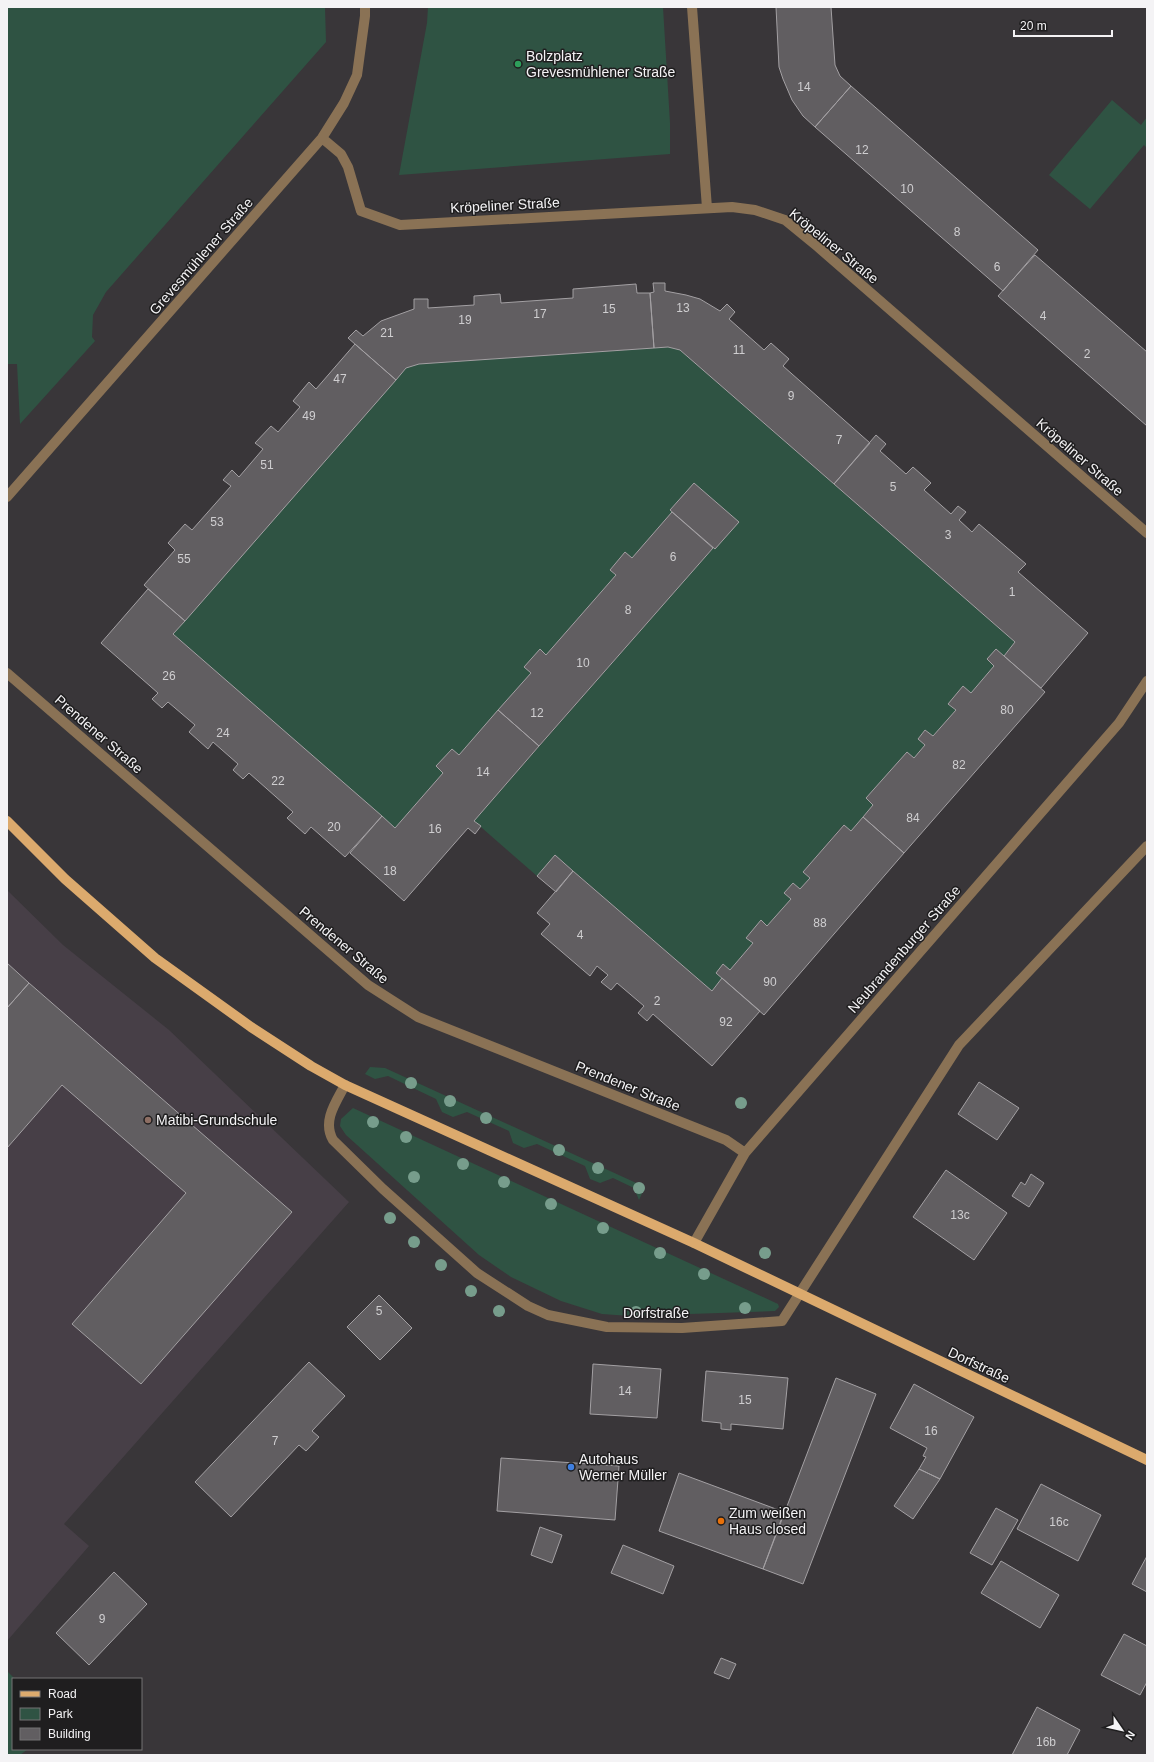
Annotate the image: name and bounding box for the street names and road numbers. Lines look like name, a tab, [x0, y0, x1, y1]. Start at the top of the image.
street label: Grevesmühlener Straße	[146, 194, 256, 318]
street label: Kröpeliner Straße	[450, 194, 560, 216]
street label: Kröpeliner Straße	[786, 205, 882, 287]
street label: Kröpeliner Straße	[1033, 415, 1127, 499]
street label: Prendener Straße	[52, 691, 146, 777]
street label: Neubrandenburger Straße	[844, 882, 964, 1016]
street label: Prendener Straße	[296, 903, 392, 987]
street label: Prendener Straße	[573, 1058, 683, 1114]
street label: Dorfstraße	[623, 1305, 689, 1321]
street label: Dorfstraße	[946, 1344, 1013, 1386]

